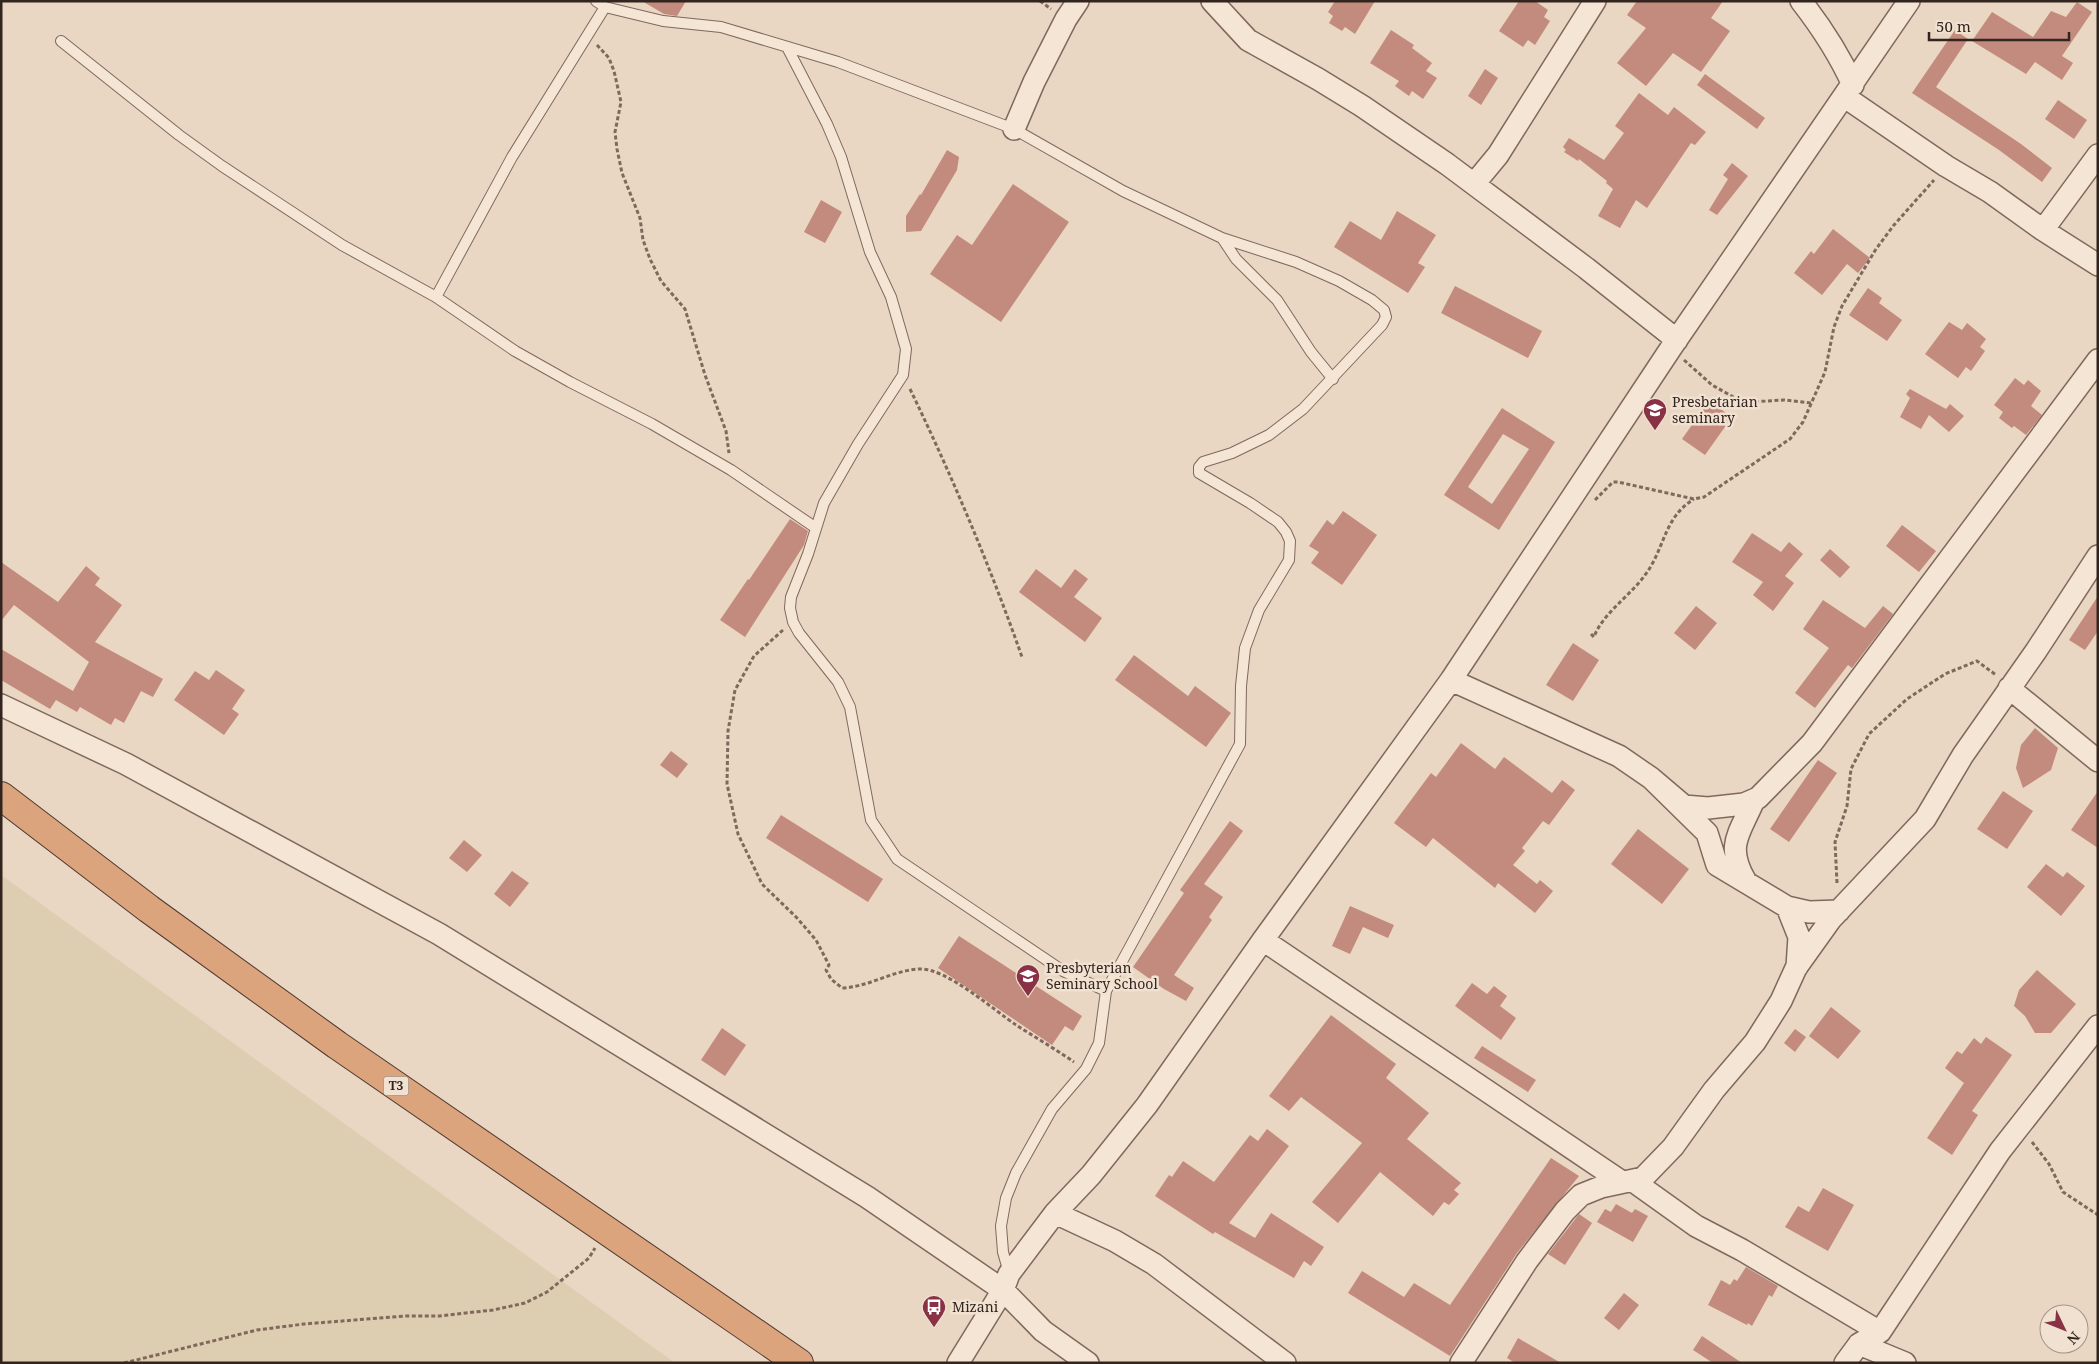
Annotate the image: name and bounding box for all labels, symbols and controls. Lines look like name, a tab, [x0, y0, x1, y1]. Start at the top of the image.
scale bar	[1929, 10, 2069, 42]
text: 50 m	[1936, 16, 1971, 36]
place label: Presbetarian seminary	[1672, 392, 1758, 427]
school or university icon: Presbetarian seminary	[1642, 397, 1668, 431]
place label: Presbyterian Seminary School	[1046, 958, 1158, 993]
school or university icon: Presbyterian Seminary School	[1015, 963, 1041, 997]
road number: T3	[384, 1076, 408, 1096]
bus stop icon: Mizani	[921, 1294, 947, 1328]
place label: Mizani	[952, 1297, 999, 1316]
north arrow	[2039, 1304, 2089, 1354]
text: N	[2063, 1328, 2085, 1349]

